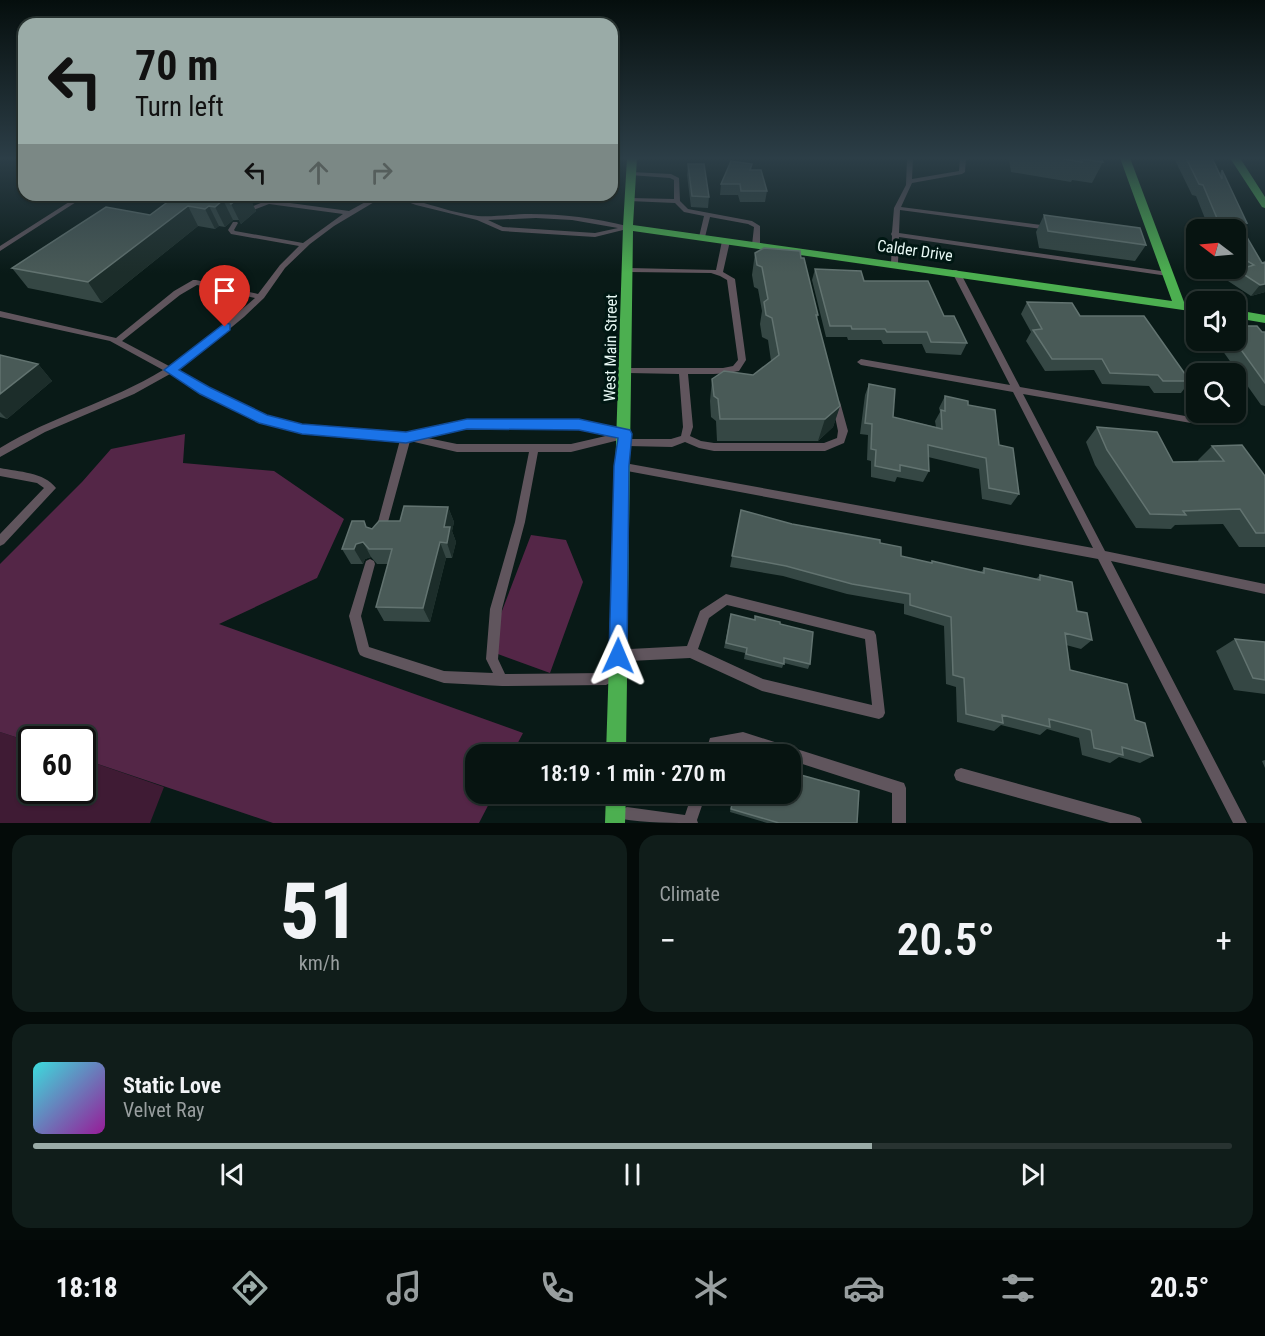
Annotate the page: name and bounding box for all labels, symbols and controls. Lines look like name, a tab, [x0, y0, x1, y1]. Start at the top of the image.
text: 70 m	[135, 41, 218, 90]
icon: left	[36, 42, 114, 120]
text: Turn left	[135, 91, 224, 123]
icon: left	[239, 156, 272, 189]
icon: ahead	[302, 156, 335, 189]
icon: right	[365, 156, 398, 189]
north arrow	[1186, 219, 1246, 279]
map controls	[1186, 219, 1246, 423]
street label: Calder Drive	[876, 236, 954, 265]
pin	[199, 265, 250, 327]
icon: arrive	[208, 274, 241, 307]
button: sound	[1186, 291, 1246, 351]
street label: West Main Street	[600, 294, 621, 402]
button: search	[1186, 363, 1246, 423]
position arrow	[586, 624, 650, 688]
speed limit sign: 60	[18, 726, 96, 804]
text: 18:19 · 1 min · 270 m	[540, 761, 726, 786]
text: 51	[280, 866, 359, 957]
text: Climate	[660, 882, 720, 906]
text: 20.5°	[897, 913, 995, 966]
text: −	[660, 921, 676, 960]
text: +	[1216, 921, 1232, 960]
text: km/h	[299, 951, 340, 975]
text: Static Love	[123, 1073, 221, 1098]
text: Velvet Ray	[123, 1098, 204, 1122]
icon: previous	[216, 1158, 249, 1191]
icon: pause	[616, 1158, 649, 1191]
icon: next	[1016, 1158, 1049, 1191]
icon: directions	[229, 1267, 271, 1309]
icon: music	[383, 1267, 425, 1309]
icon: phone	[536, 1267, 578, 1309]
icon: climate	[690, 1267, 732, 1309]
icon: car	[843, 1267, 885, 1309]
icon: filters	[997, 1267, 1039, 1309]
text: 18:18	[56, 1272, 118, 1304]
text: 20.5°	[1150, 1272, 1209, 1304]

